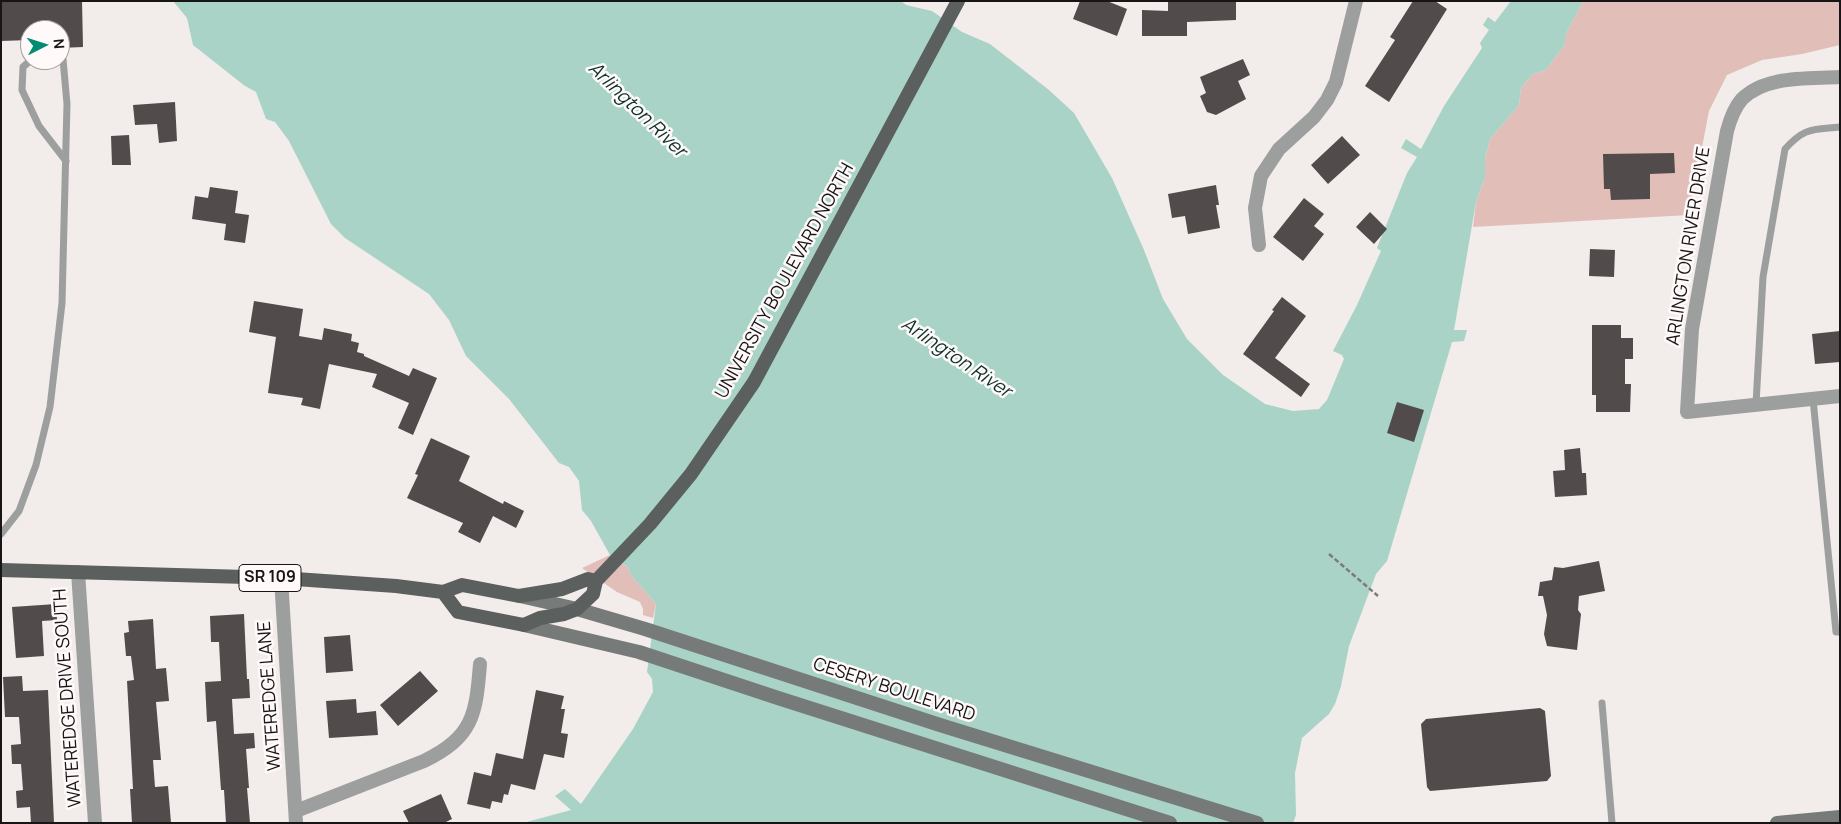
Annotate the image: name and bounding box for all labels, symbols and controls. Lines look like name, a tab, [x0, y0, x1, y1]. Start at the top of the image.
north arrow	[20, 20, 70, 70]
text: N	[50, 38, 69, 50]
water label: Arlington River	[583, 58, 691, 162]
street label: ARLINGTON RIVER DRIVE	[1663, 145, 1715, 347]
street label: UNIVERSITY BOULEVARD NORTH	[711, 160, 859, 402]
water label: Arlington River	[897, 313, 1015, 403]
road number: SR 109	[239, 564, 301, 592]
street label: WATEREDGE DRIVE SOUTH	[50, 588, 86, 808]
street label: WATEREDGE LANE	[254, 620, 286, 772]
street label: CESERY BOULEVARD	[810, 654, 978, 726]

